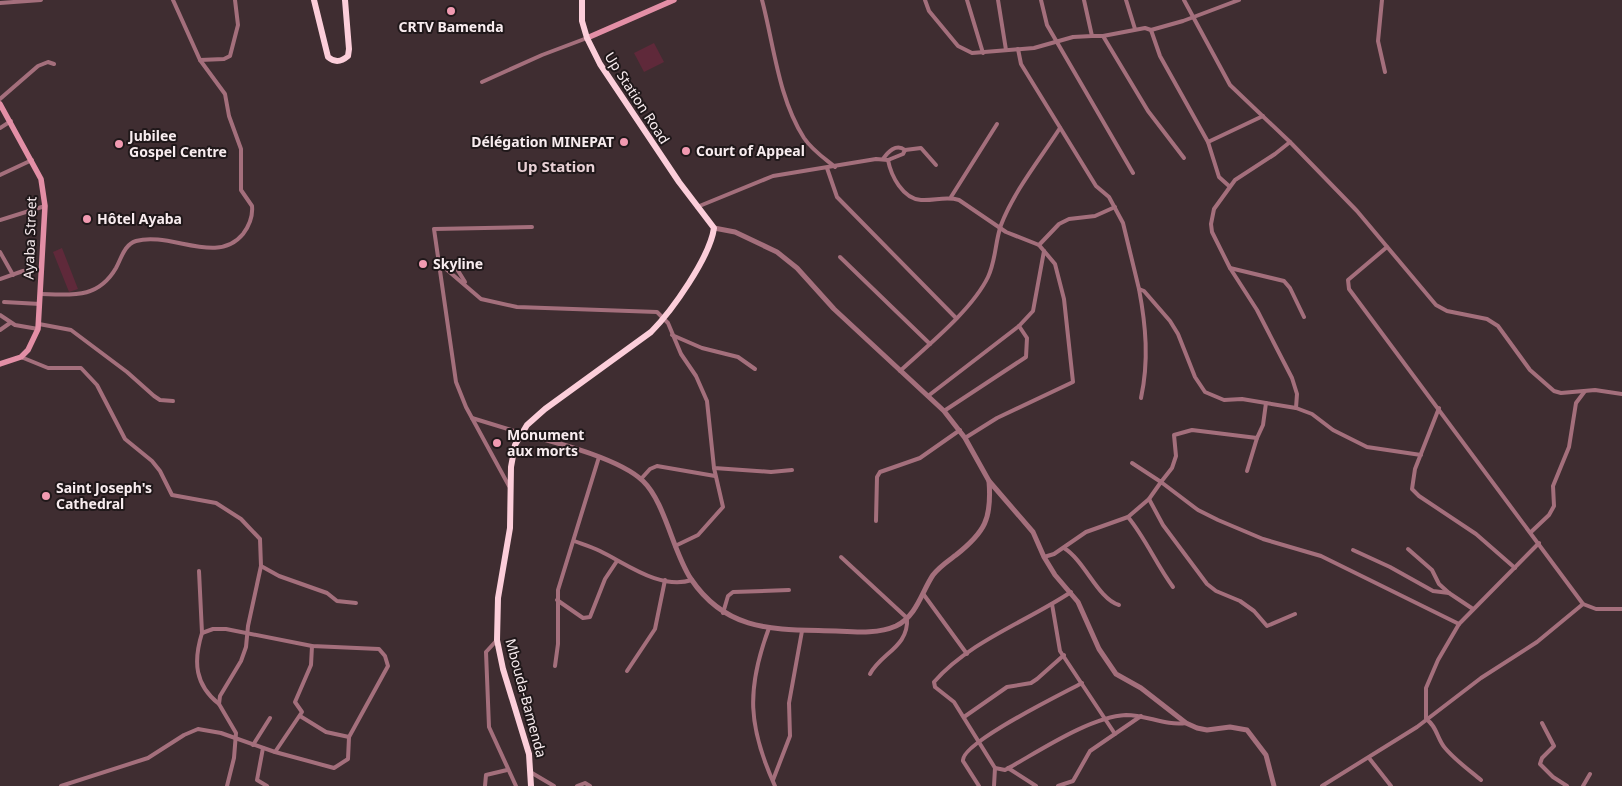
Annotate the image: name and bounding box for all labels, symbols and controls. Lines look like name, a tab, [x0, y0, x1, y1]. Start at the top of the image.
marker: CRTV Bamenda	[445, 5, 457, 17]
place label: CRTV Bamenda	[398, 17, 504, 36]
street label: Up Station Road	[601, 48, 674, 147]
place label: Jubilee Gospel Centre	[127, 126, 227, 161]
place label: Délégation MINEPAT	[471, 132, 614, 151]
marker: Délégation MINEPAT	[618, 136, 630, 148]
marker: Jubilee Gospel Centre	[113, 138, 125, 150]
place label: Court of Appeal	[696, 141, 805, 160]
marker: Court of Appeal	[680, 145, 692, 157]
district label: Up Station	[517, 156, 595, 176]
street label: Ayaba Street	[19, 196, 40, 280]
place label: Hôtel Ayaba	[97, 209, 182, 228]
marker: Hôtel Ayaba	[81, 213, 93, 225]
place label: Skyline	[433, 254, 483, 273]
marker: Skyline	[417, 258, 429, 270]
place label: Monument aux morts	[507, 425, 584, 460]
marker: Monument aux morts	[491, 437, 503, 449]
place label: Saint Joseph's Cathedral	[56, 478, 152, 513]
marker: Saint Joseph's Cathedral	[40, 490, 52, 502]
street label: Mbouda-Bamenda	[501, 636, 552, 759]

